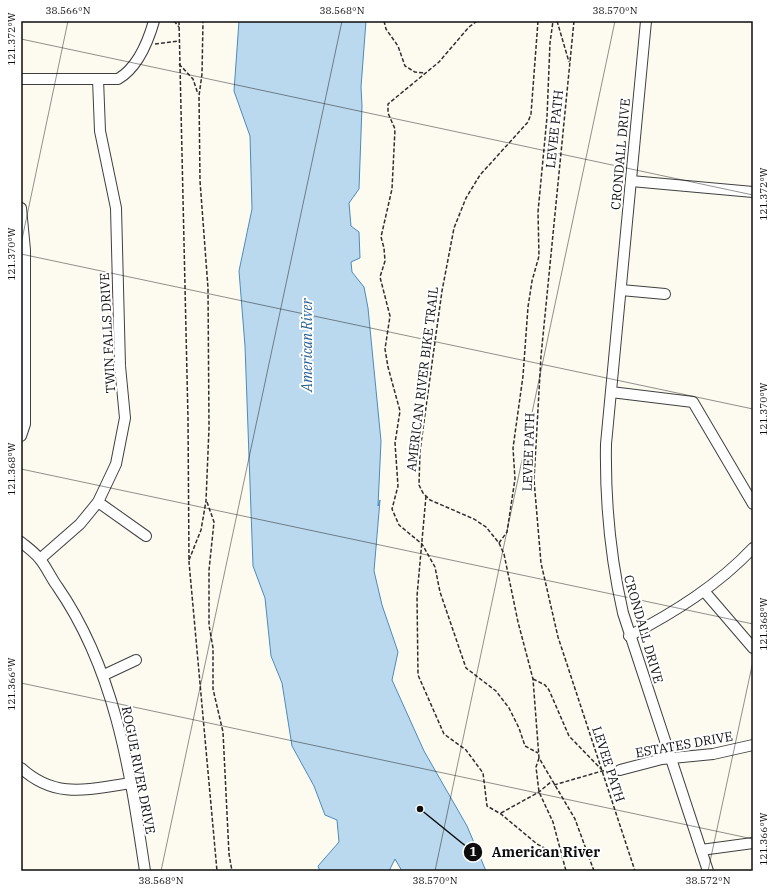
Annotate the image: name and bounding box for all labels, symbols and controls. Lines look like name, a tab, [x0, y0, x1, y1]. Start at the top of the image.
text: 38.566°N	[45, 4, 91, 17]
text: 38.568°N	[319, 4, 365, 17]
text: 38.570°N	[592, 4, 638, 17]
text: 121.372°W	[5, 12, 18, 66]
street label: LEVEE PATH	[542, 89, 567, 169]
street label: CRONDALL DRIVE	[607, 97, 634, 211]
text: 121.372°W	[757, 167, 770, 221]
text: 121.370°W	[5, 227, 18, 281]
street label: TWIN FALLS DRIVE	[96, 272, 119, 394]
street label: AMERICAN RIVER BIKE TRAIL	[403, 285, 442, 473]
water label: American River	[298, 297, 316, 393]
text: 121.370°W	[757, 382, 770, 436]
street label: LEVEE PATH	[519, 412, 538, 492]
text: 121.368°W	[5, 442, 18, 496]
street label: CRONDALL DRIVE	[620, 573, 667, 685]
text: 121.368°W	[757, 597, 770, 651]
text: 121.366°W	[5, 657, 18, 711]
street label: ROGUE RIVER DRIVE	[118, 705, 159, 835]
street label: LEVEE PATH	[588, 724, 629, 804]
street label: ESTATES DRIVE	[634, 728, 734, 761]
text: 121.366°W	[757, 812, 770, 866]
callout: American River	[463, 839, 608, 865]
text: American River	[492, 843, 600, 861]
text: 1	[469, 844, 477, 859]
text: 38.568°N	[138, 874, 184, 887]
text: 38.570°N	[412, 874, 458, 887]
text: 38.572°N	[685, 874, 731, 887]

